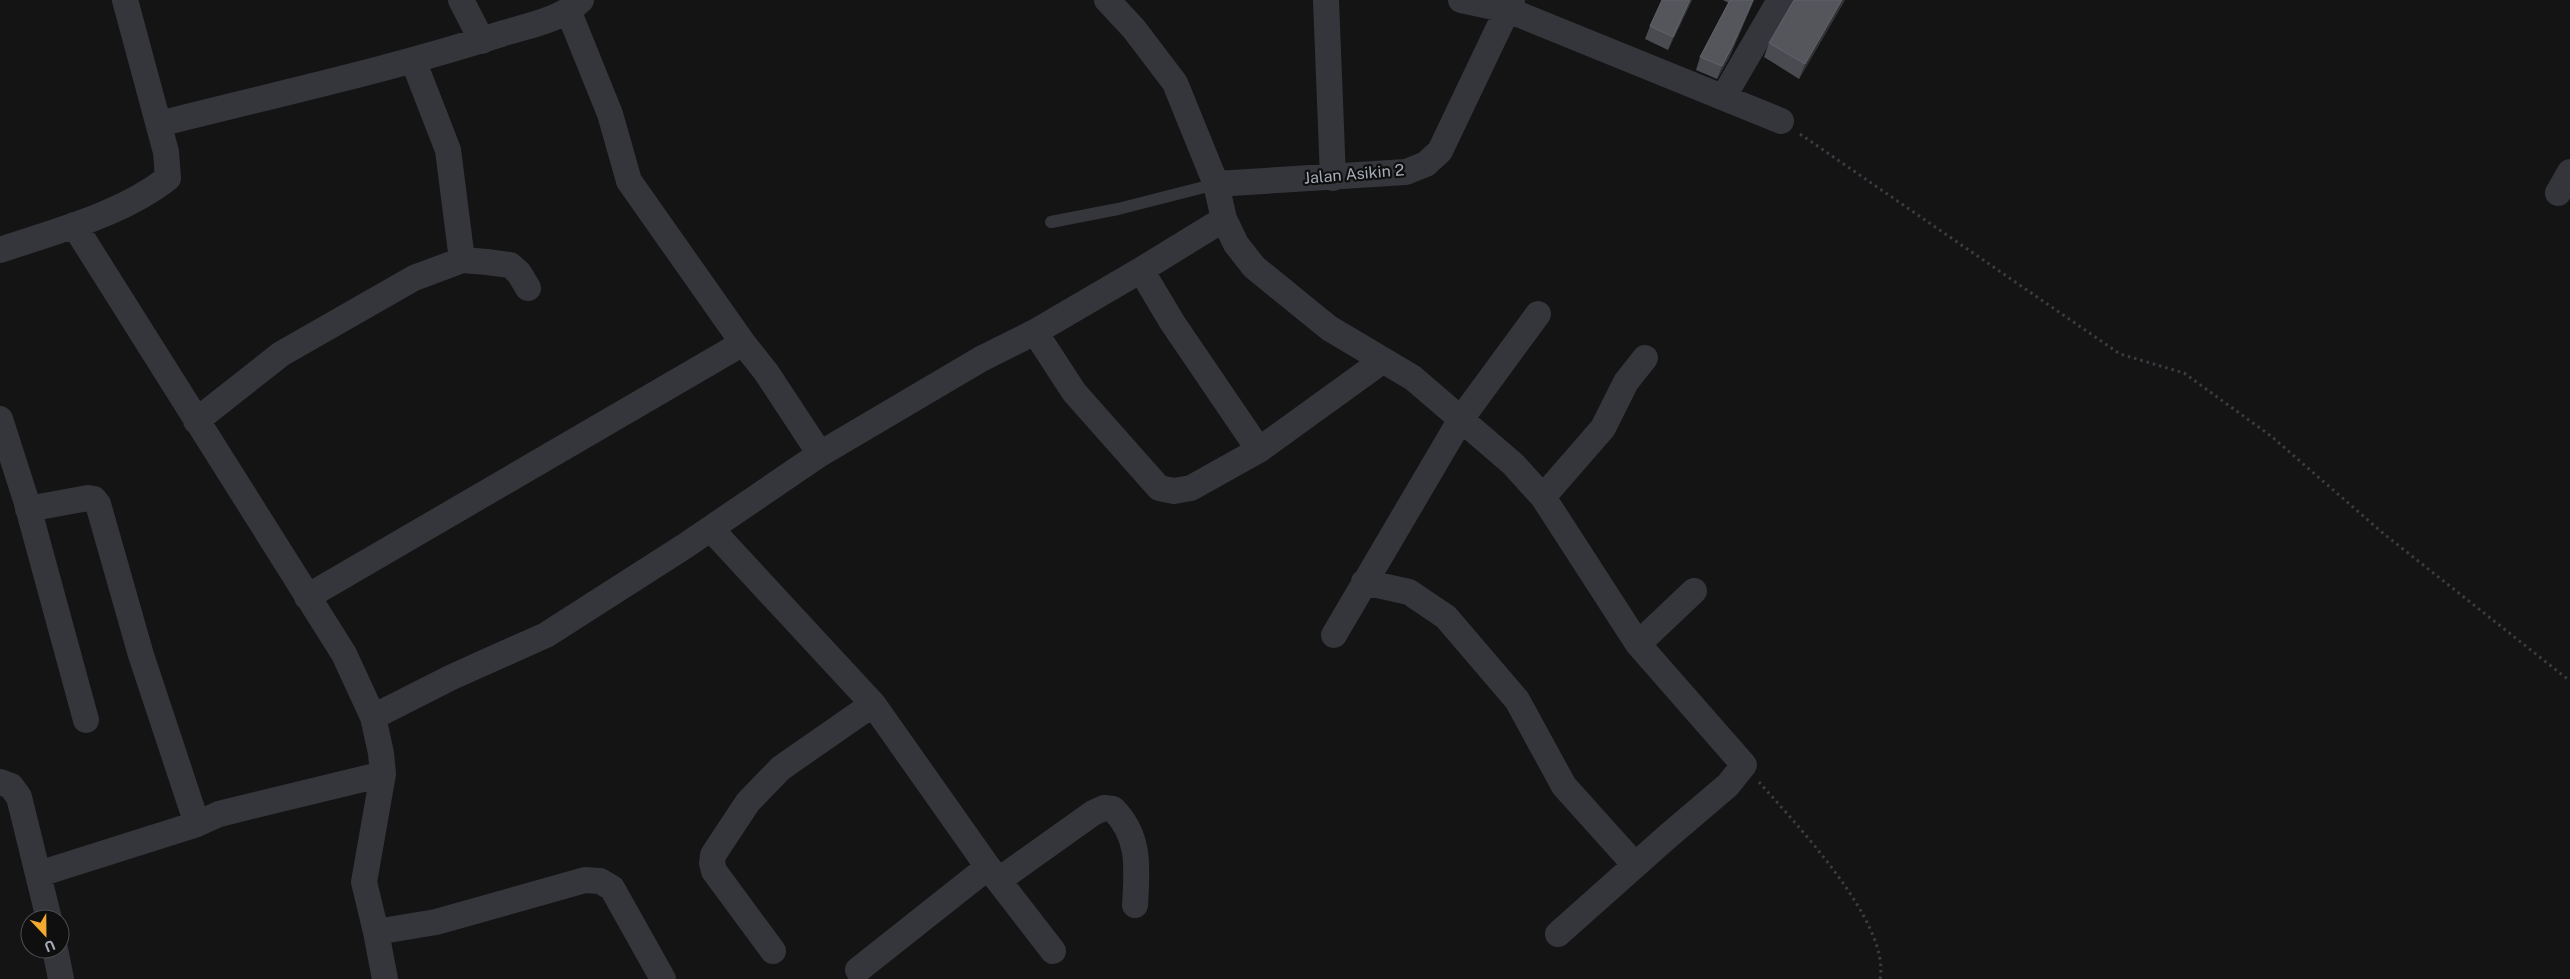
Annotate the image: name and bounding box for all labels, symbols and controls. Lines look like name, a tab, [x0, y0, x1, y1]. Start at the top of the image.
street label: Jalan Asikin 2	[1303, 160, 1405, 188]
north arrow	[20, 909, 70, 959]
text: U	[42, 937, 58, 955]

